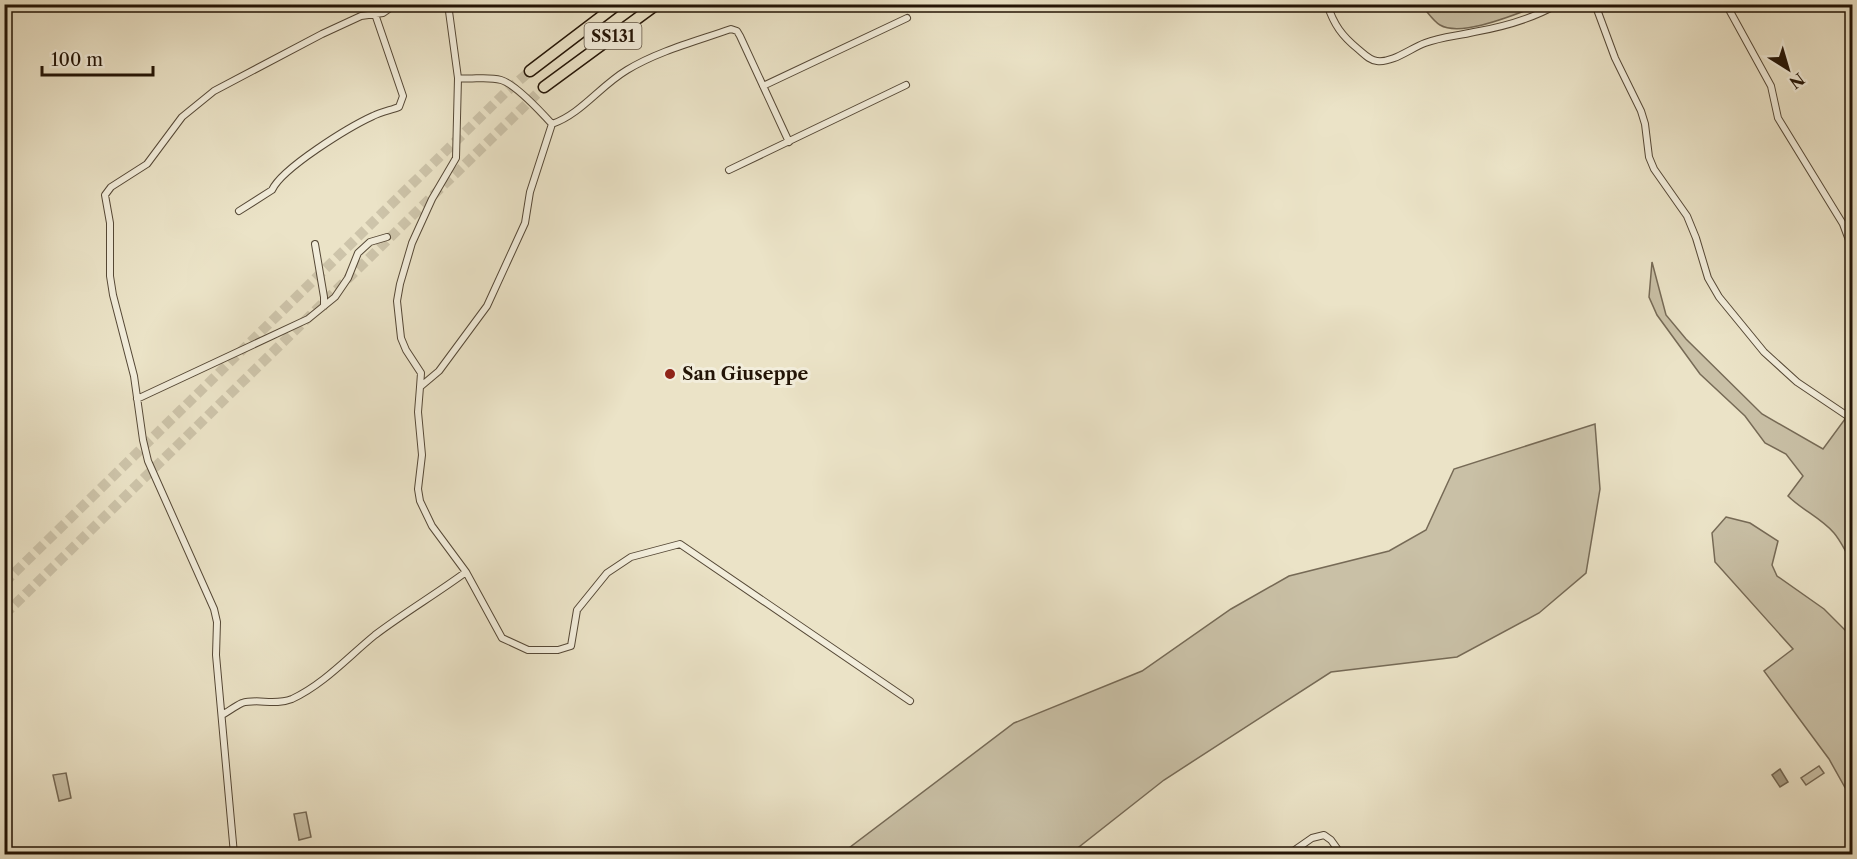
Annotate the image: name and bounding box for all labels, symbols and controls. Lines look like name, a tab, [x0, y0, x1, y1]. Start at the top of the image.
road number: SS131	[584, 23, 642, 49]
scale bar	[42, 39, 153, 77]
north arrow	[1758, 39, 1818, 99]
text: 100 m	[51, 49, 103, 71]
text: N	[1785, 69, 1809, 93]
place label: San Giuseppe	[682, 363, 809, 385]
marker: San Giuseppe	[663, 367, 677, 381]

